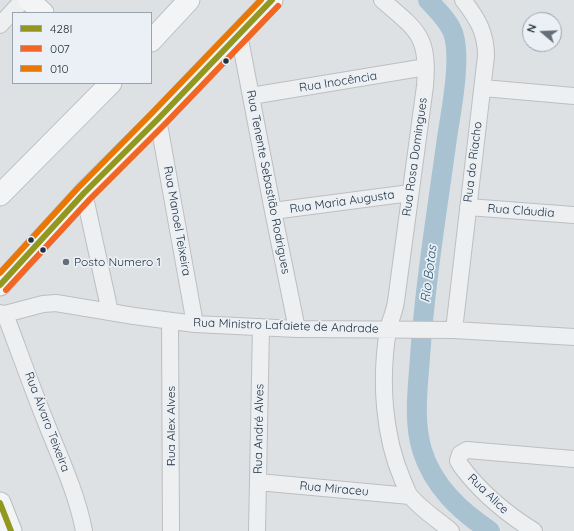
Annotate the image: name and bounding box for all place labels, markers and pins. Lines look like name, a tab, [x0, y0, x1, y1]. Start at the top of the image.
unlabelled marker	[221, 56, 231, 66]
unlabelled marker	[26, 235, 36, 245]
unlabelled marker	[38, 245, 48, 255]
place label: Posto Numero 1	[74, 255, 161, 269]
marker: Posto Numero 1	[61, 257, 71, 267]

